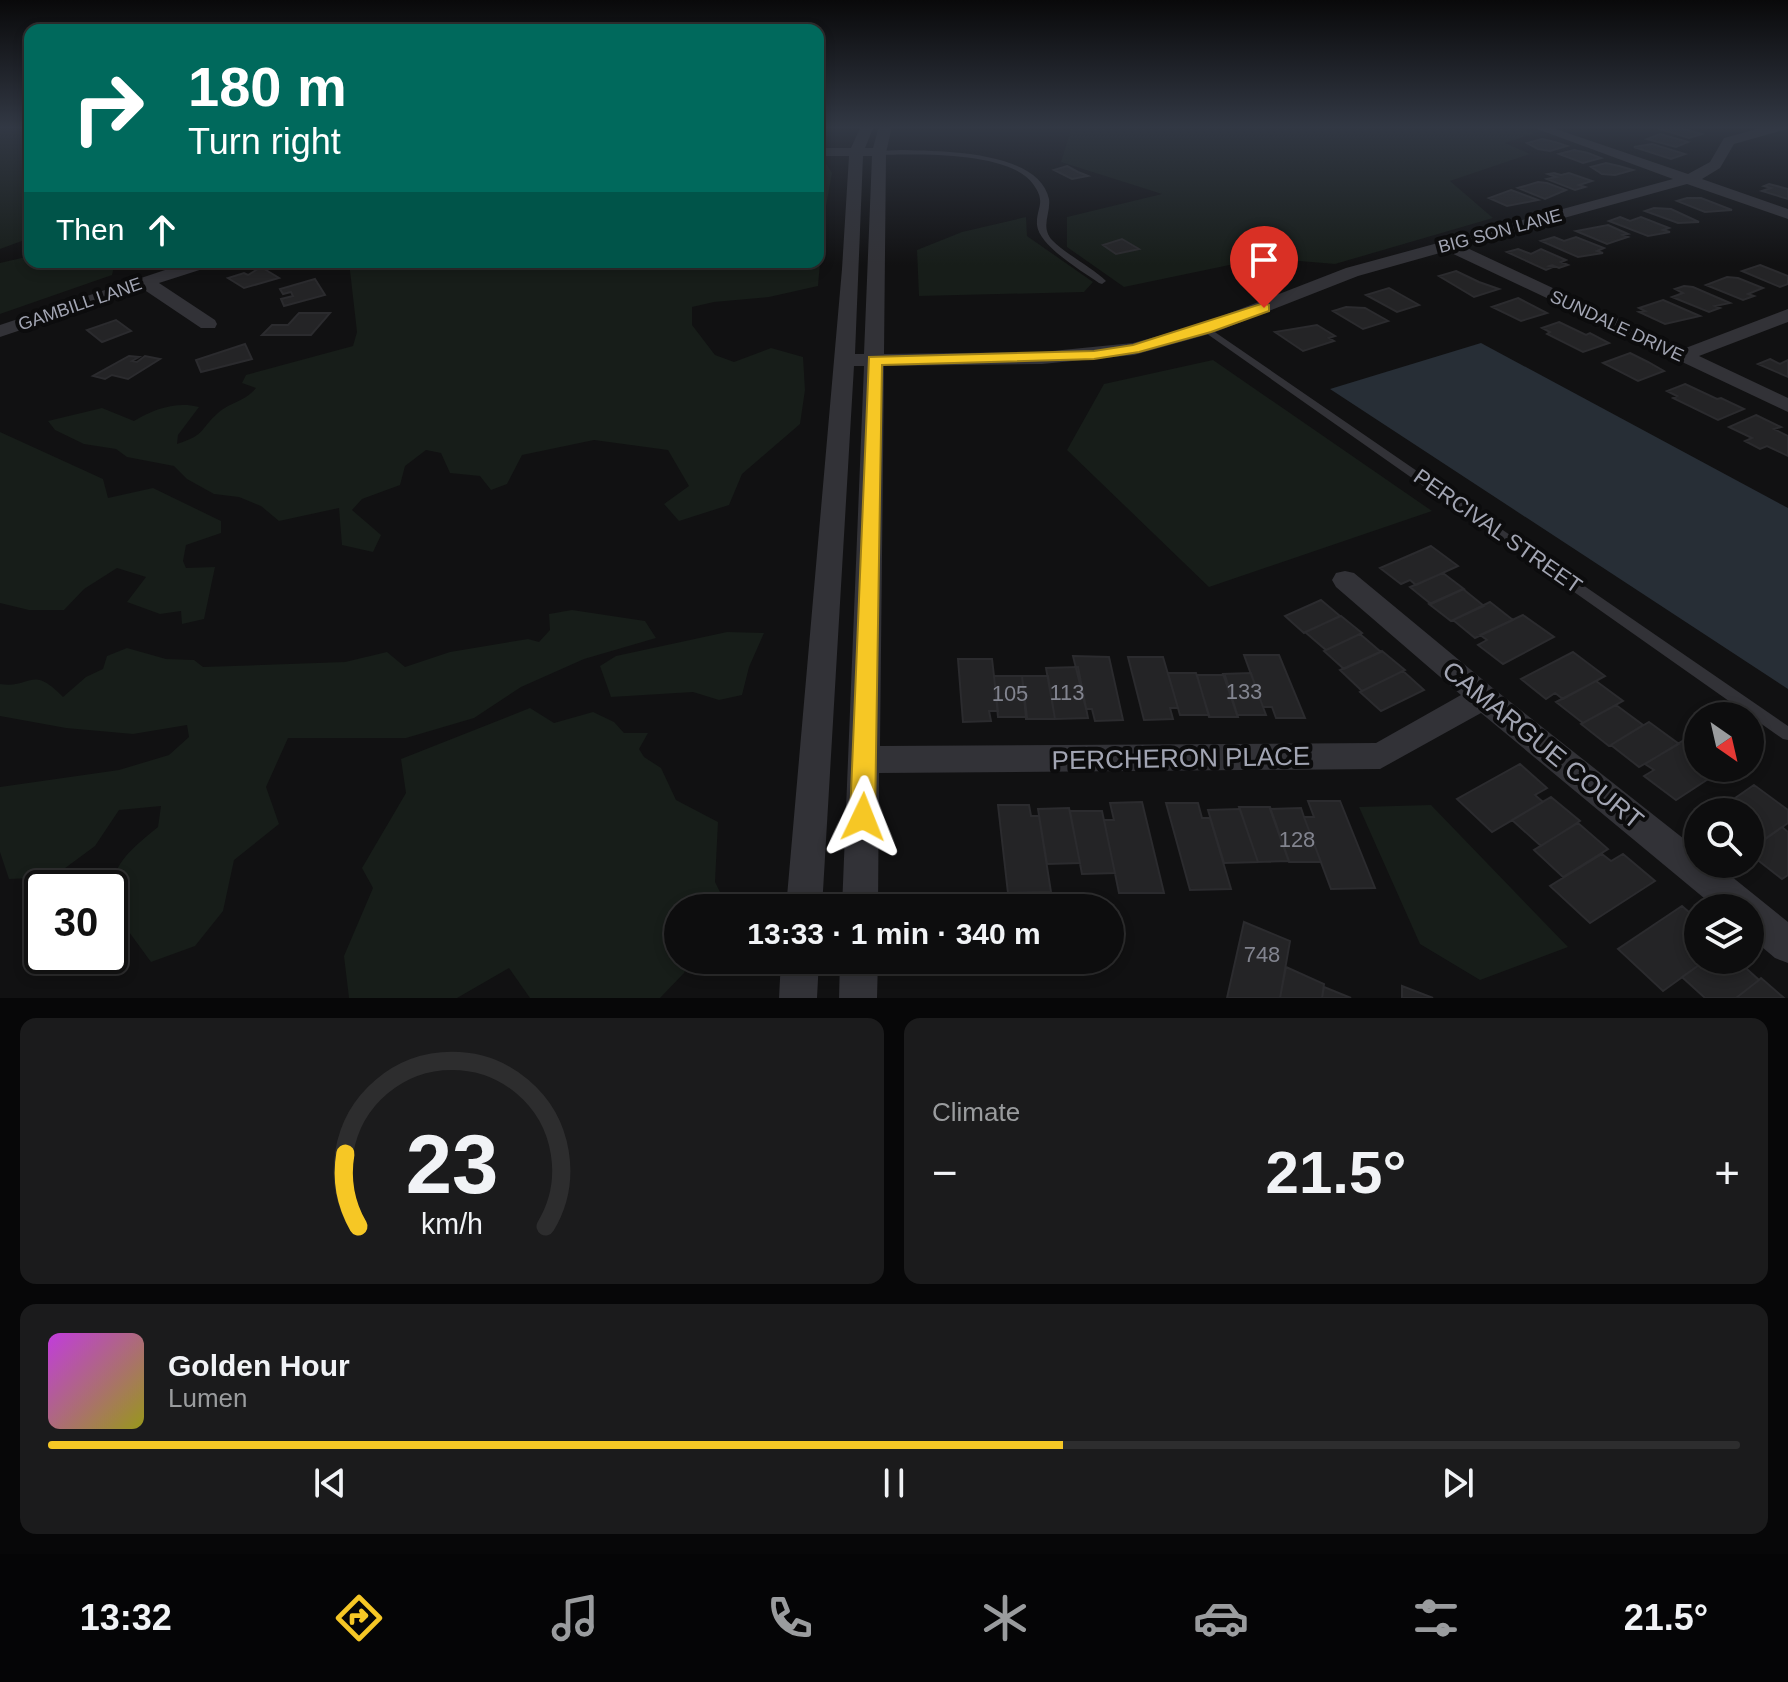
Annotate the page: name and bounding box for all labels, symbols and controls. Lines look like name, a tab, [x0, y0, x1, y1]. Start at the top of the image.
text: 180 m	[188, 55, 347, 118]
icon: right	[56, 56, 160, 160]
text: Turn right	[188, 121, 341, 162]
street label: BIG SON LANE	[1436, 205, 1564, 257]
icon: ahead	[140, 208, 184, 252]
text: Then	[56, 213, 124, 246]
pin	[1230, 226, 1298, 308]
icon: arrive	[1242, 238, 1286, 282]
street label: GAMBILL LANE	[16, 273, 144, 335]
street label: SUNDALE DRIVE	[1547, 286, 1687, 366]
street label: PERCIVAL STREET	[1409, 464, 1587, 598]
street label: CAMARGUE COURT	[1437, 655, 1649, 835]
house number: 133	[1226, 679, 1262, 704]
house number: 113	[1049, 680, 1085, 705]
house number: 105	[992, 681, 1028, 706]
north arrow	[1684, 702, 1764, 782]
map controls	[1684, 702, 1764, 974]
street label: PERCHERON PLACE	[1051, 741, 1311, 775]
position arrow	[821, 775, 905, 859]
button: search	[1684, 798, 1764, 878]
house number: 128	[1279, 827, 1315, 852]
speed limit sign: 30	[24, 870, 128, 974]
button: layers	[1684, 894, 1764, 974]
text: 13:33 · 1 min · 340 m	[747, 917, 1041, 950]
house number: 748	[1244, 942, 1280, 967]
text: Climate	[932, 1097, 1020, 1127]
text: 23	[406, 1118, 498, 1211]
text: 21.5°	[1266, 1139, 1406, 1206]
text: −	[932, 1148, 958, 1197]
text: +	[1714, 1148, 1740, 1197]
text: km/h	[421, 1208, 483, 1240]
text: Golden Hour	[168, 1349, 350, 1382]
text: Lumen	[168, 1383, 248, 1413]
icon: previous	[308, 1461, 352, 1505]
icon: pause	[872, 1461, 916, 1505]
icon: next	[1436, 1461, 1480, 1505]
icon: directions	[331, 1590, 387, 1646]
icon: music	[547, 1590, 603, 1646]
icon: phone	[762, 1590, 818, 1646]
icon: climate	[977, 1590, 1033, 1646]
icon: car	[1193, 1590, 1249, 1646]
icon: filters	[1408, 1590, 1464, 1646]
text: 13:32	[80, 1597, 172, 1638]
text: 21.5°	[1624, 1597, 1708, 1638]

